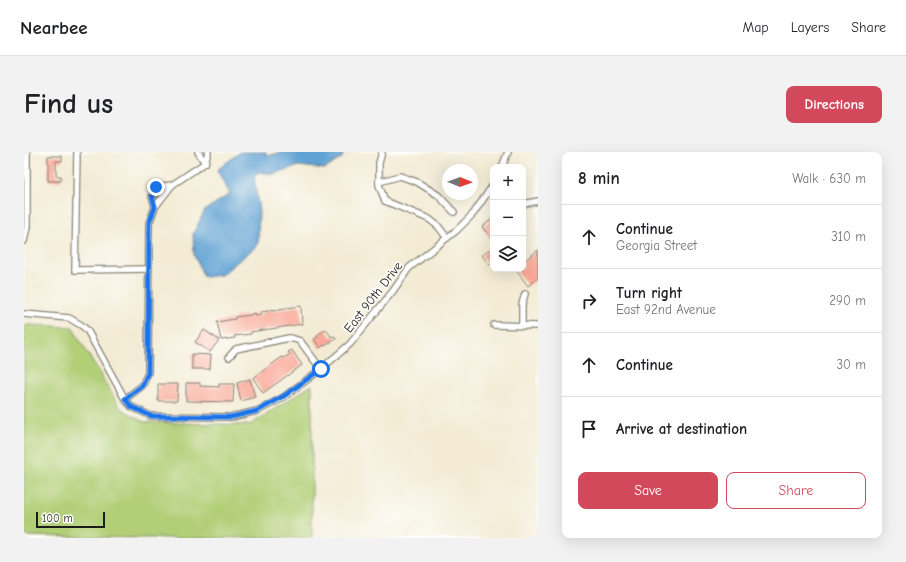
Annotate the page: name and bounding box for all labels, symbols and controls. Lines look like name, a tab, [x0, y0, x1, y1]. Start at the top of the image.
text: Nearbee	[20, 17, 88, 39]
text: Map	[742, 19, 769, 36]
text: Layers	[791, 19, 829, 36]
text: Share	[851, 19, 886, 36]
button: Directions	[786, 86, 882, 123]
text: Find us	[24, 88, 113, 120]
north arrow	[442, 164, 478, 200]
map controls	[490, 164, 526, 272]
button: +	[490, 164, 526, 200]
text: 8 min	[578, 169, 620, 188]
text: Walk · 630 m	[792, 171, 866, 186]
route end	[147, 178, 165, 196]
button: −	[490, 200, 526, 236]
text: Continue	[616, 220, 673, 238]
icon: ahead	[578, 226, 600, 248]
text: 310 m	[831, 229, 866, 244]
button: layers	[490, 236, 526, 272]
text: Georgia Street	[616, 238, 697, 253]
street label: East 90th Drive	[341, 258, 406, 335]
text: Turn right	[616, 284, 682, 302]
icon: right	[578, 290, 600, 312]
text: 290 m	[829, 293, 866, 308]
text: East 92nd Avenue	[616, 302, 716, 317]
icon: ahead	[578, 354, 600, 376]
text: Continue	[616, 356, 673, 374]
text: 30 m	[836, 357, 866, 372]
route start	[312, 360, 330, 378]
icon: arrive	[578, 418, 600, 440]
text: Arrive at destination	[616, 420, 747, 438]
button: Save	[578, 472, 718, 509]
button: Share	[726, 472, 866, 509]
scale bar	[36, 510, 105, 529]
text: 100 m	[42, 512, 73, 525]

